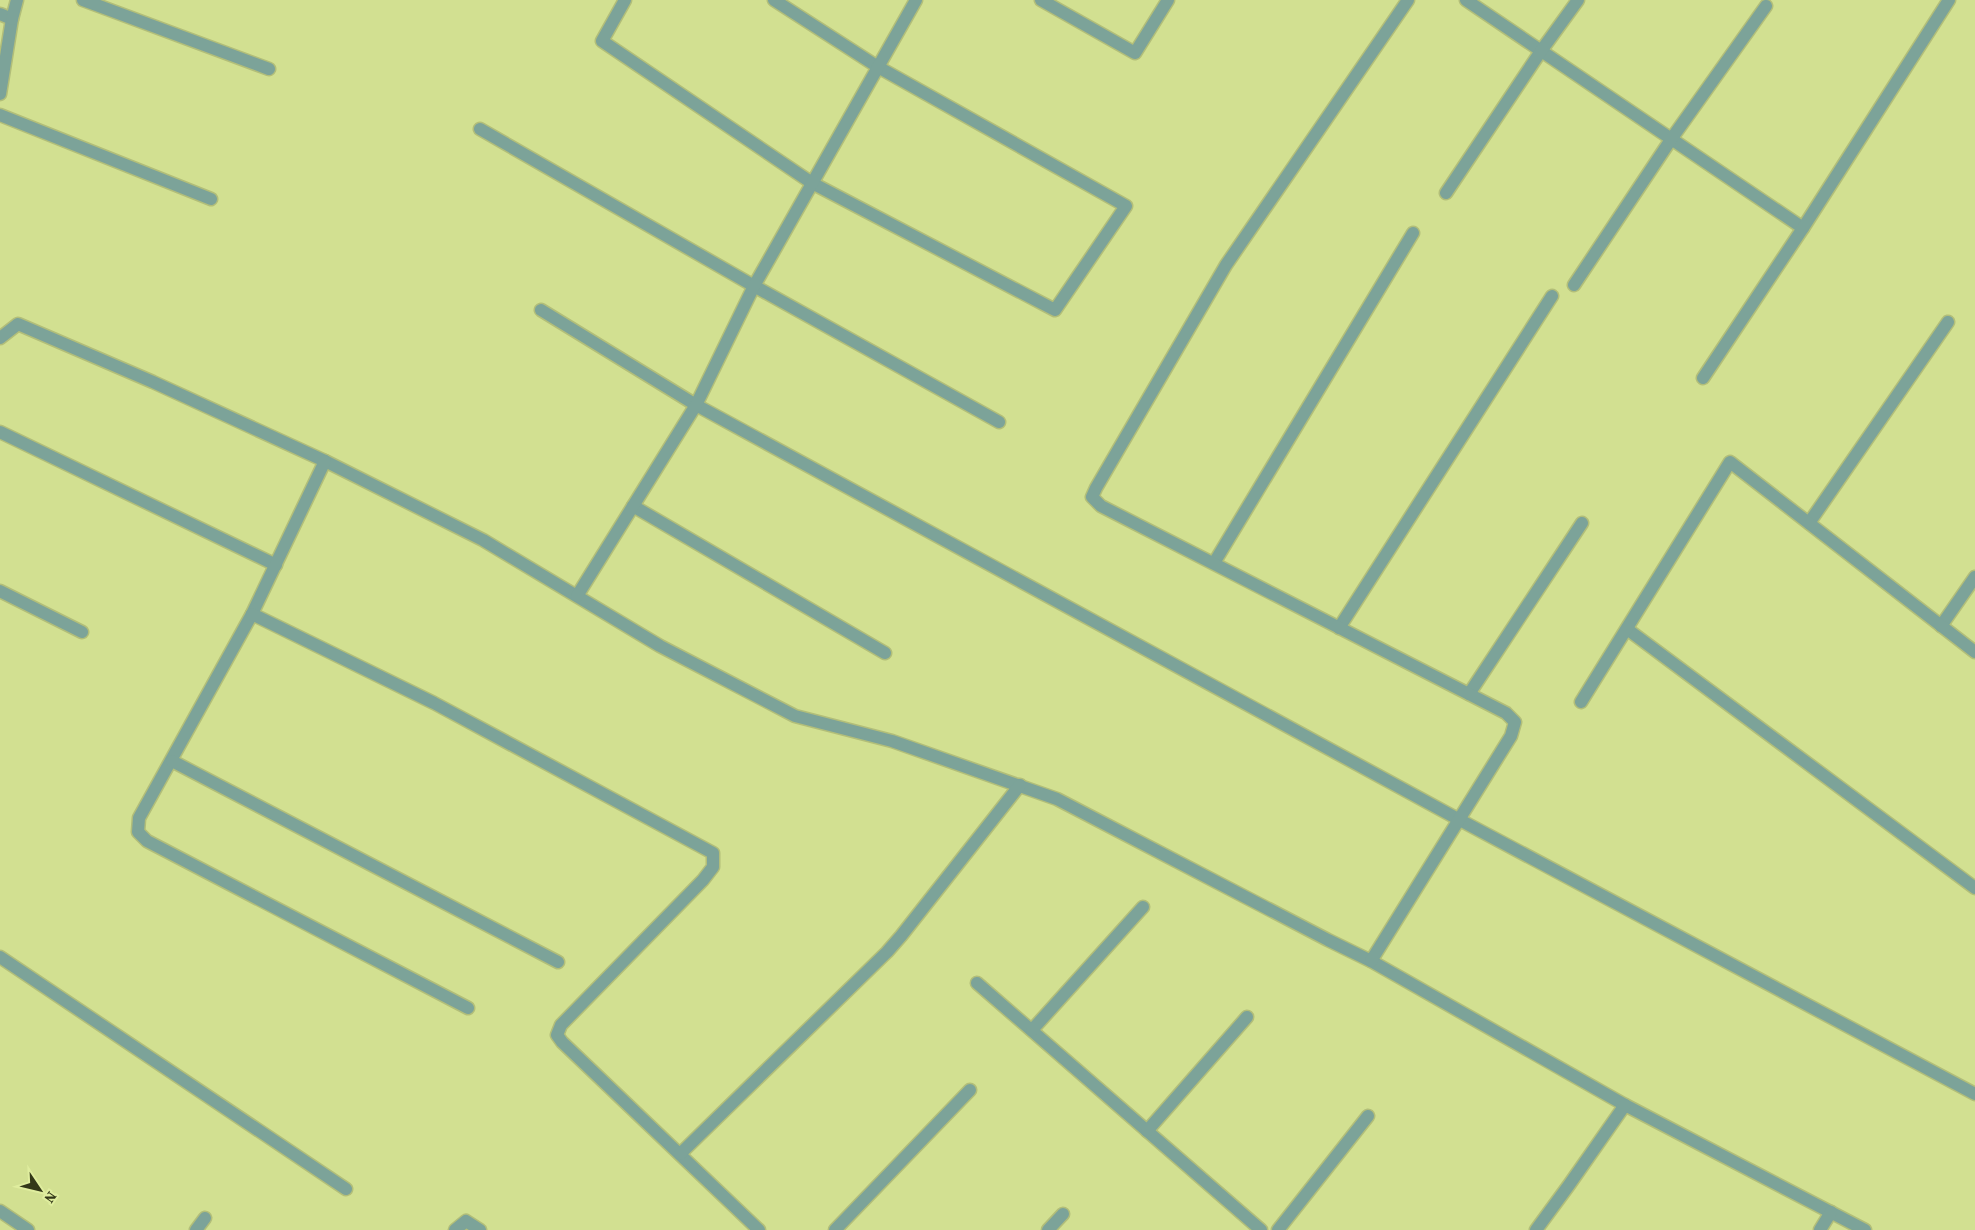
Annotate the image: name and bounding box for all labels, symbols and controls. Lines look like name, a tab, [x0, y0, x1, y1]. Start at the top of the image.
north arrow	[15, 1165, 65, 1215]
text: N	[40, 1188, 62, 1207]

